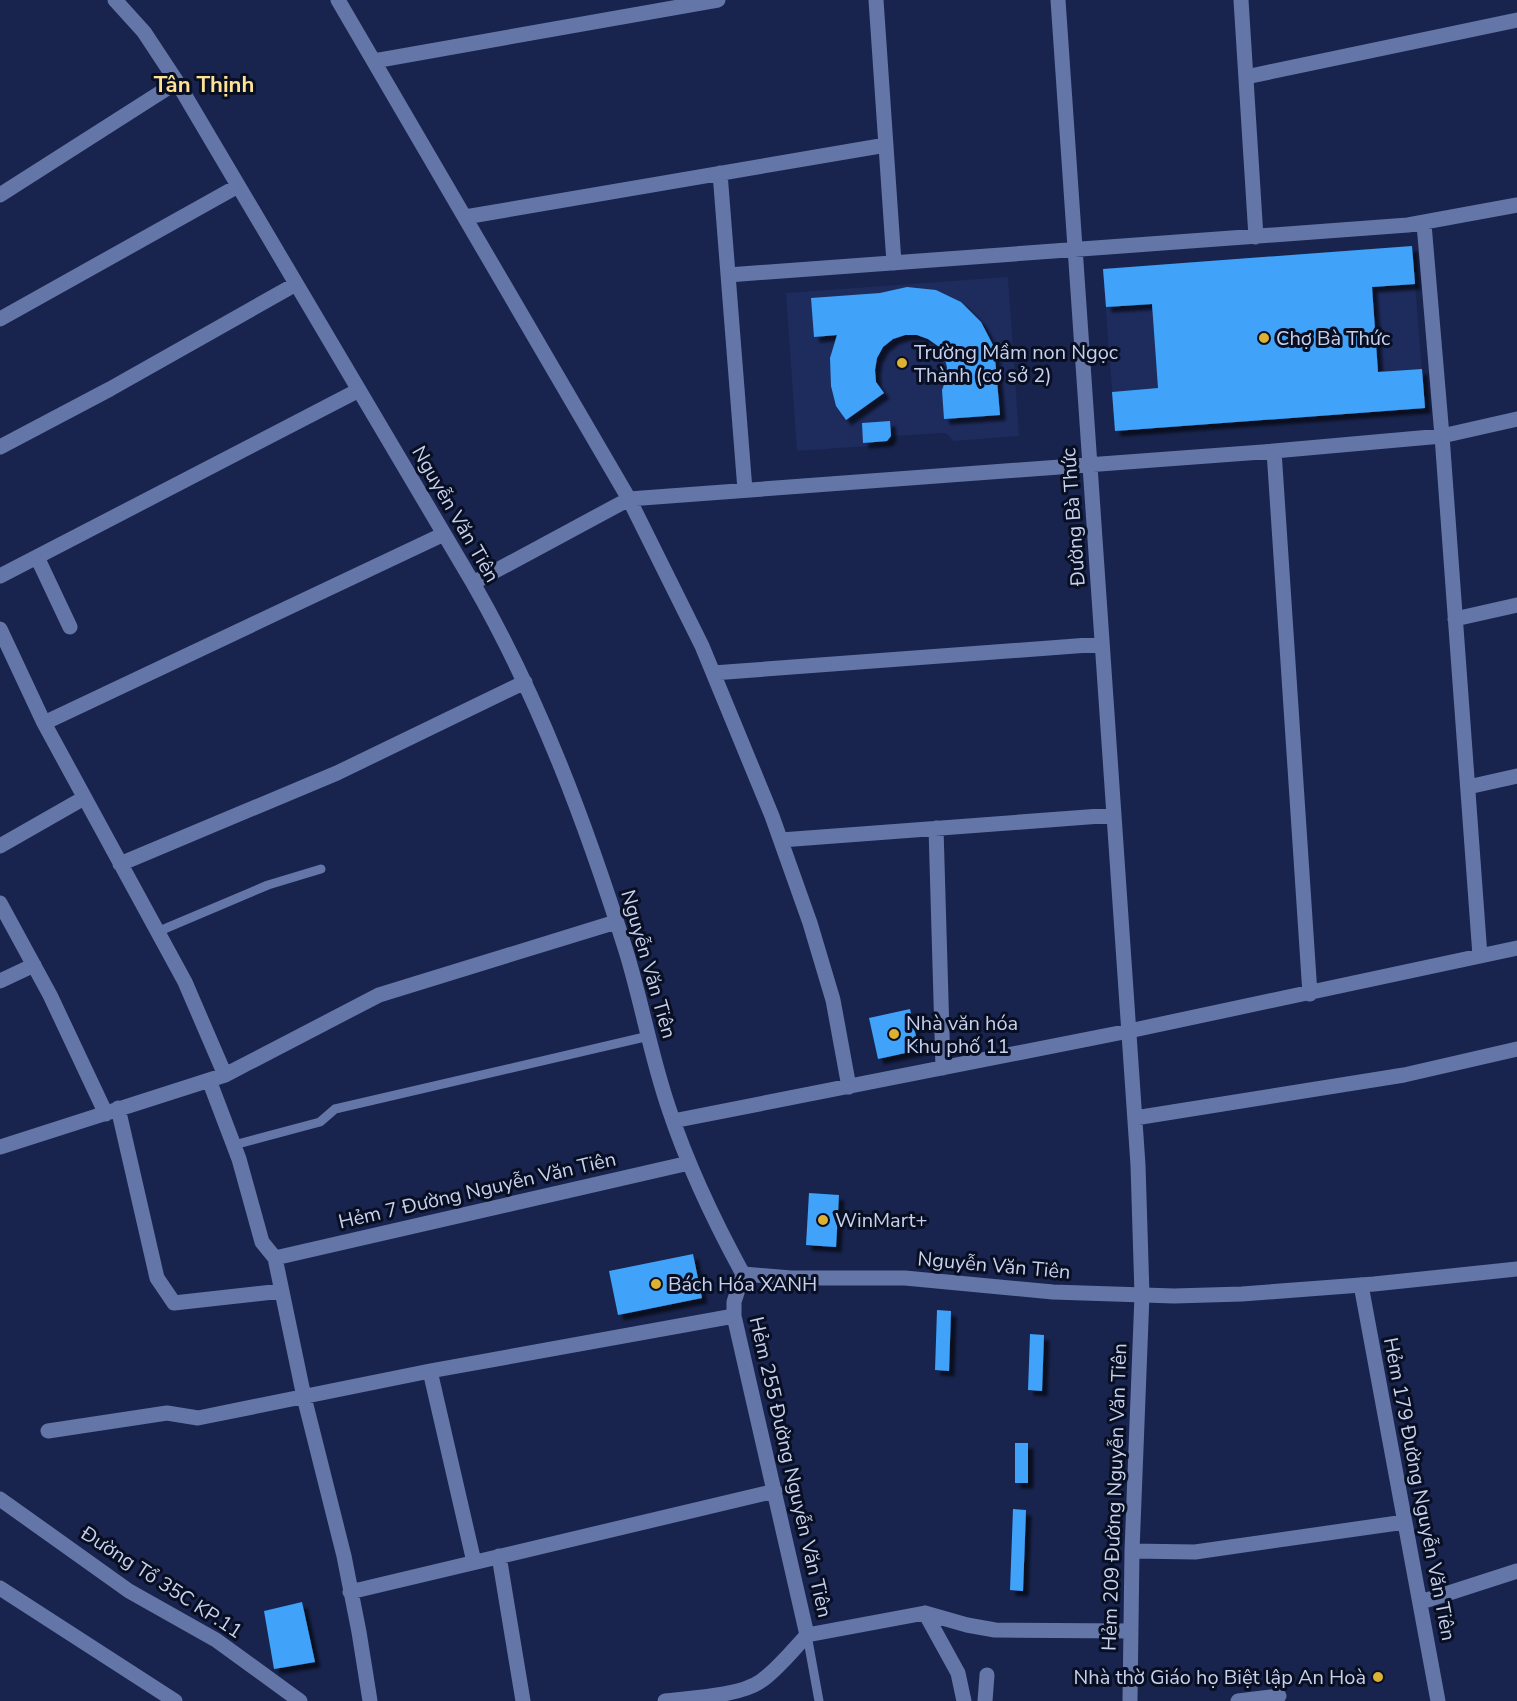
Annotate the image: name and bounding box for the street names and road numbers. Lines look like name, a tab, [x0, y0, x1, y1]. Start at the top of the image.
street label: Nguyễn Văn Tiên	[406, 441, 506, 587]
street label: Đường Bà Thức	[1055, 447, 1092, 588]
street label: Nguyễn Văn Tiên	[614, 887, 683, 1042]
street label: Hẻm 7 Đường Nguyễn Văn Tiên	[336, 1145, 619, 1236]
street label: Nguyễn Văn Tiên	[916, 1245, 1072, 1286]
street label: Hẻm 255 Đường Nguyễn Văn Tiên	[743, 1314, 838, 1620]
street label: Hẻm 179 Đường Nguyễn Văn Tiên	[1377, 1335, 1462, 1643]
street label: Hẻm 209 Đường Nguyễn Văn Tiên	[1096, 1343, 1133, 1651]
street label: Đường Tổ 35C KP.11	[75, 1520, 248, 1645]

